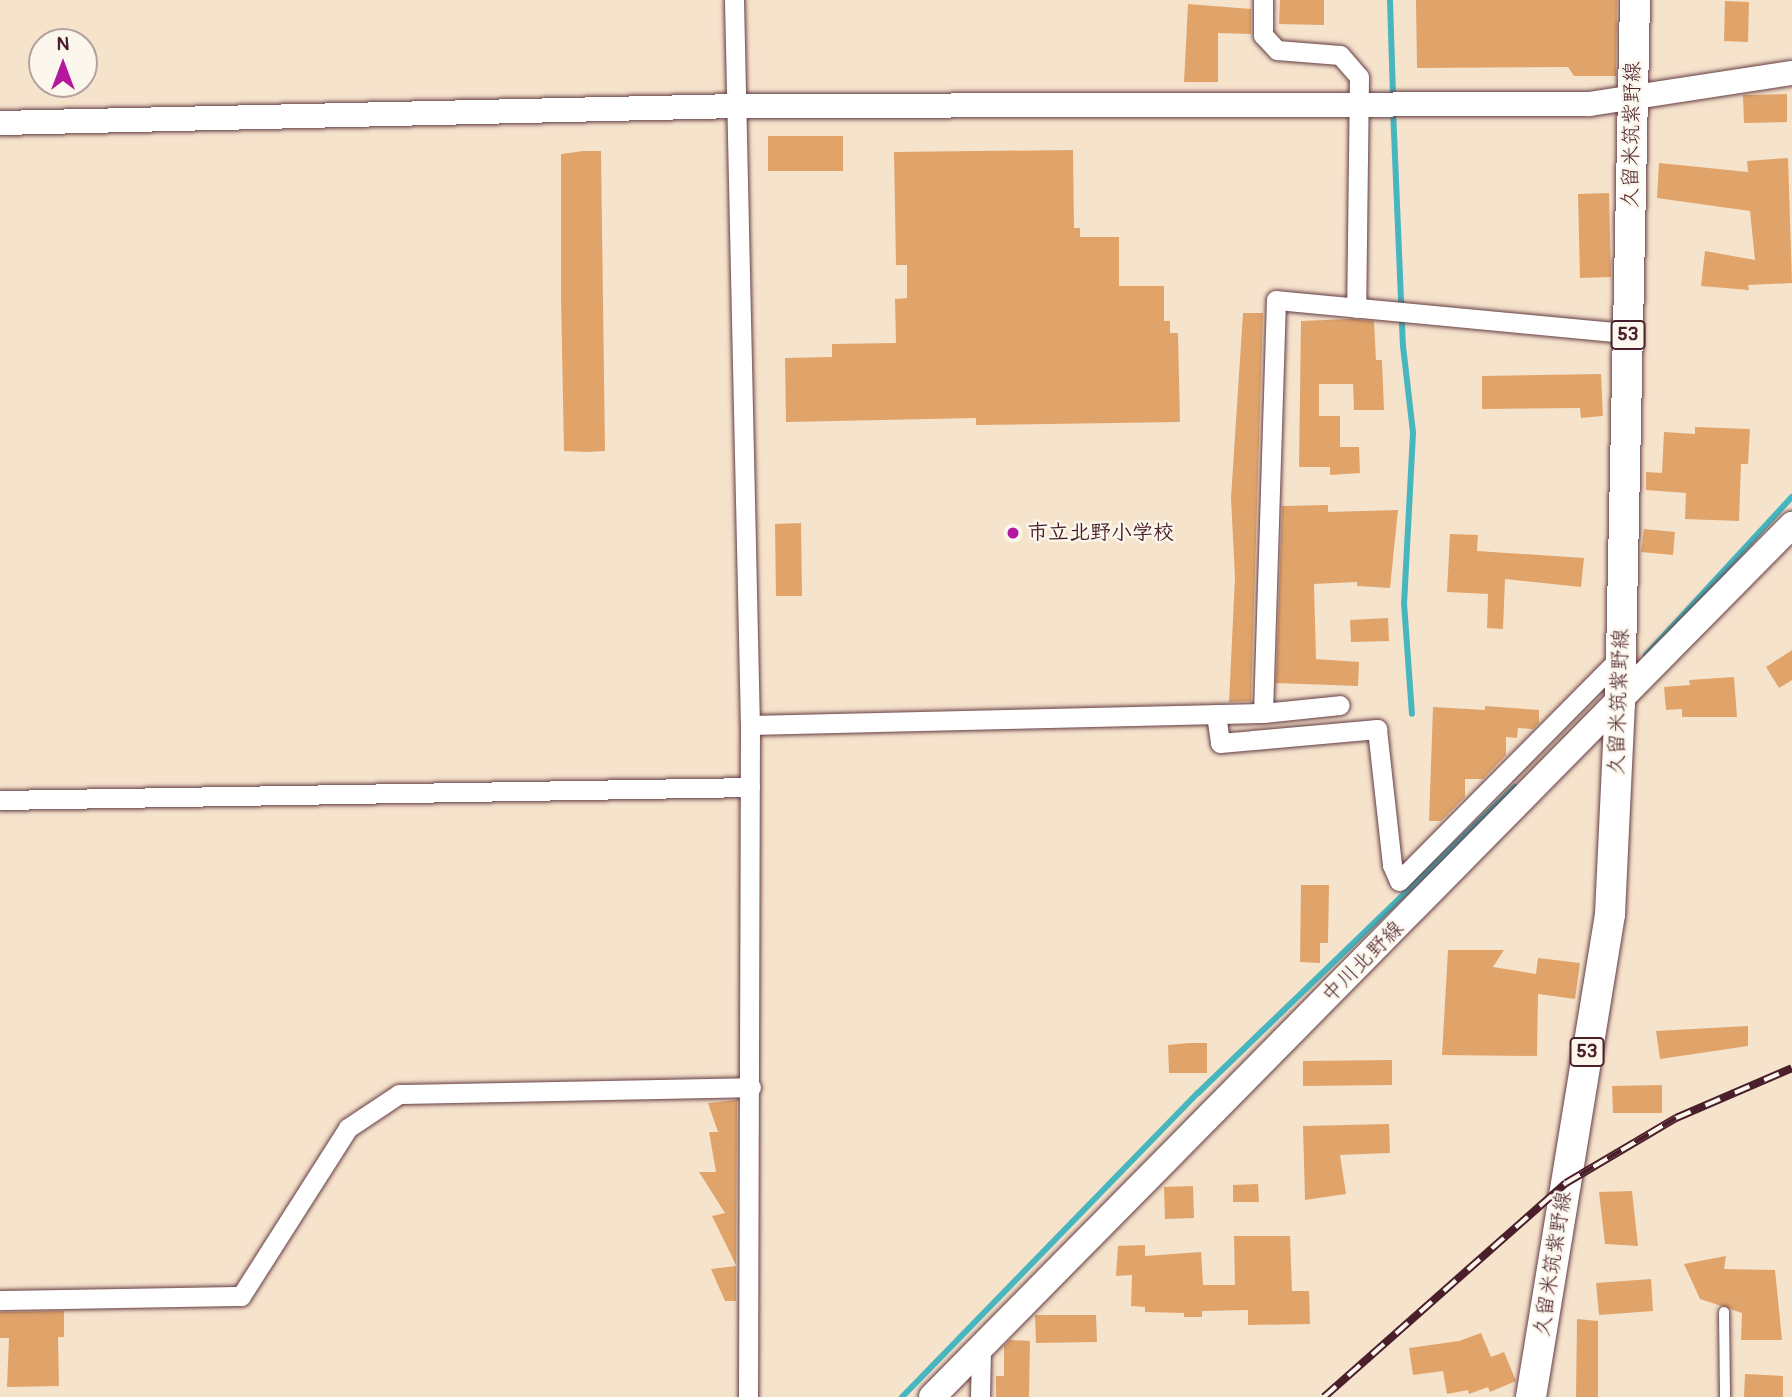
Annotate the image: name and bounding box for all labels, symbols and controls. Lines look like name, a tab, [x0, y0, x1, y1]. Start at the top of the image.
north arrow	[28, 28, 98, 98]
text: N	[57, 32, 69, 56]
street label: 久留米筑紫野線	[1618, 61, 1646, 209]
road number: 53	[1610, 320, 1646, 350]
place label: 市立北野小学校	[1027, 520, 1174, 546]
marker: 市立北野小学校	[1005, 525, 1021, 541]
street label: 久留米筑紫野線	[1604, 628, 1634, 776]
street label: 中川北野線	[1317, 916, 1409, 1008]
road number: 53	[1570, 1036, 1604, 1068]
street label: 久留米筑紫野線	[1529, 1189, 1577, 1339]

